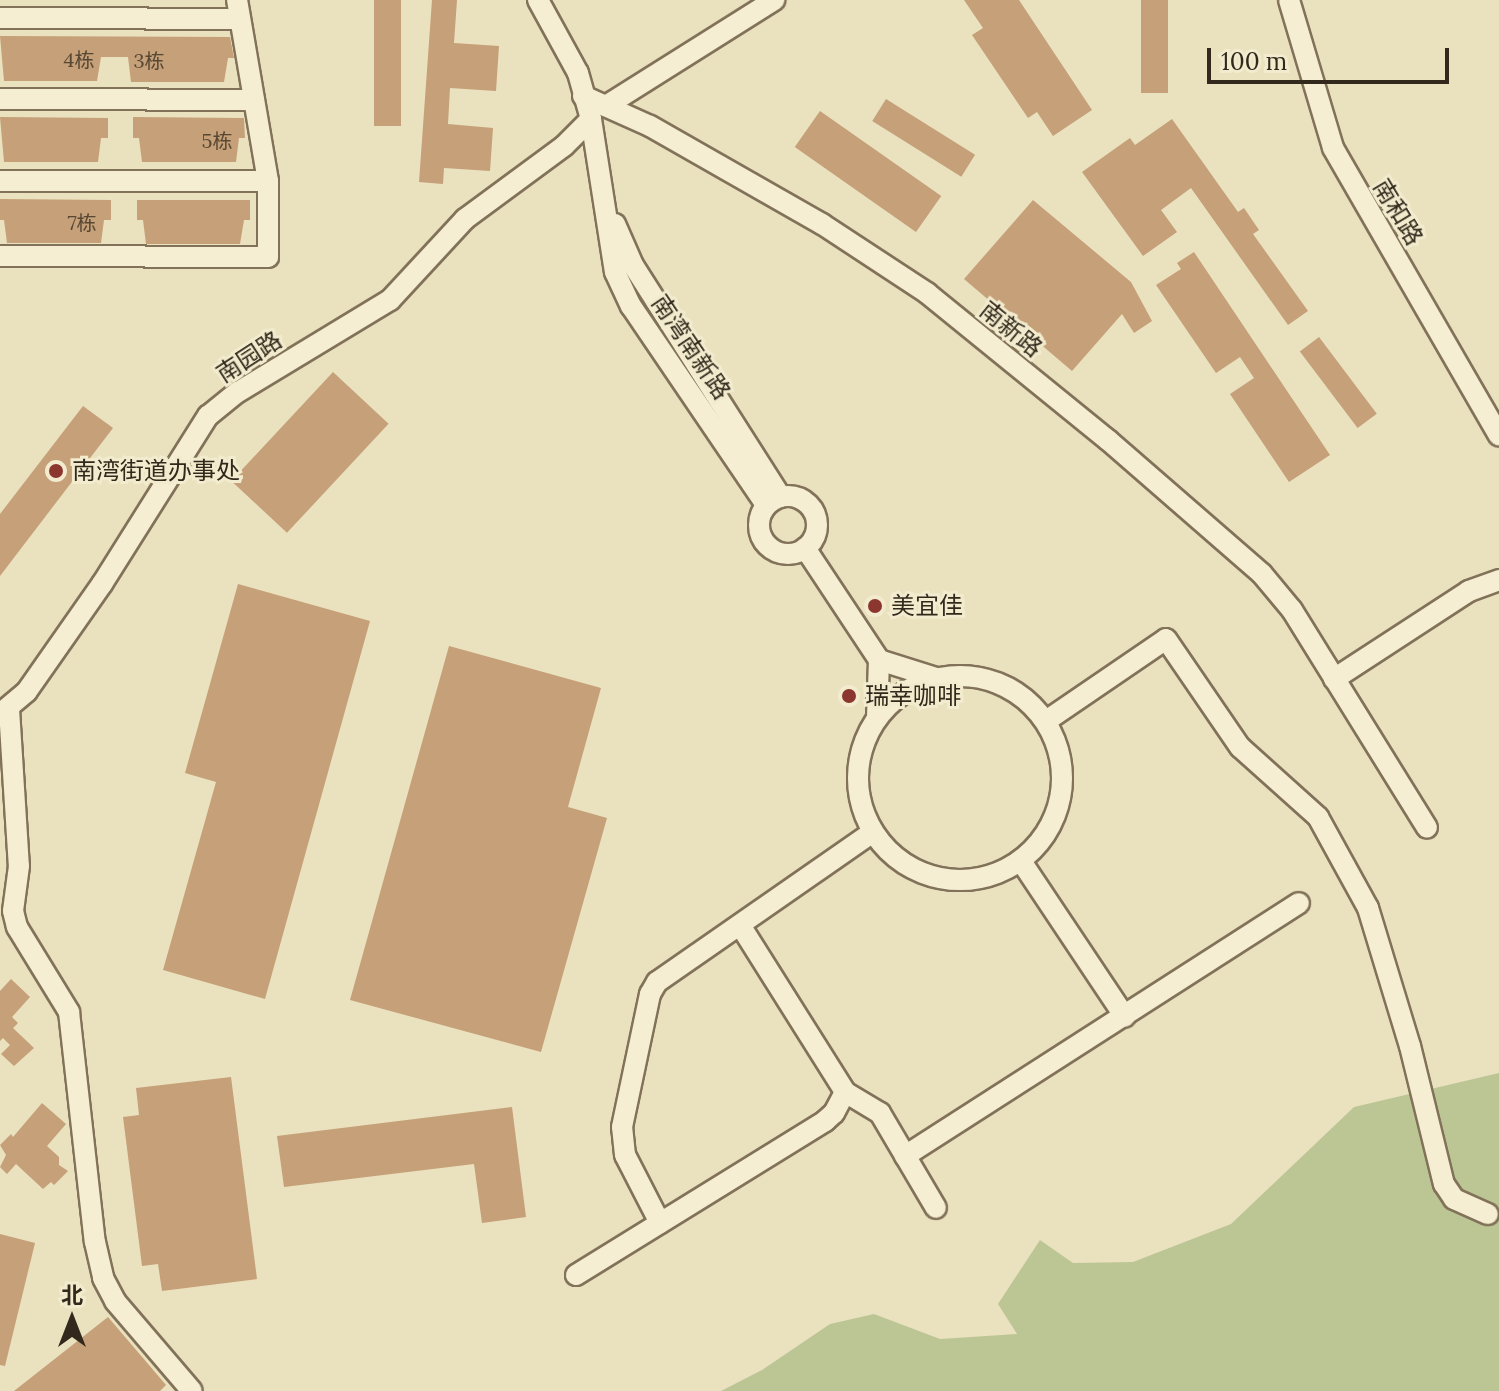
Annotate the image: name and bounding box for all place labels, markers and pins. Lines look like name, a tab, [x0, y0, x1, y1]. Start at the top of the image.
place label: 南湾街道办事处	[72, 457, 240, 485]
marker: 南湾街道办事处	[47, 462, 65, 480]
place label: 美宜佳	[891, 592, 963, 620]
marker: 美宜佳	[866, 597, 884, 615]
place label: 瑞幸咖啡	[865, 682, 961, 710]
marker: 瑞幸咖啡	[840, 687, 858, 705]

